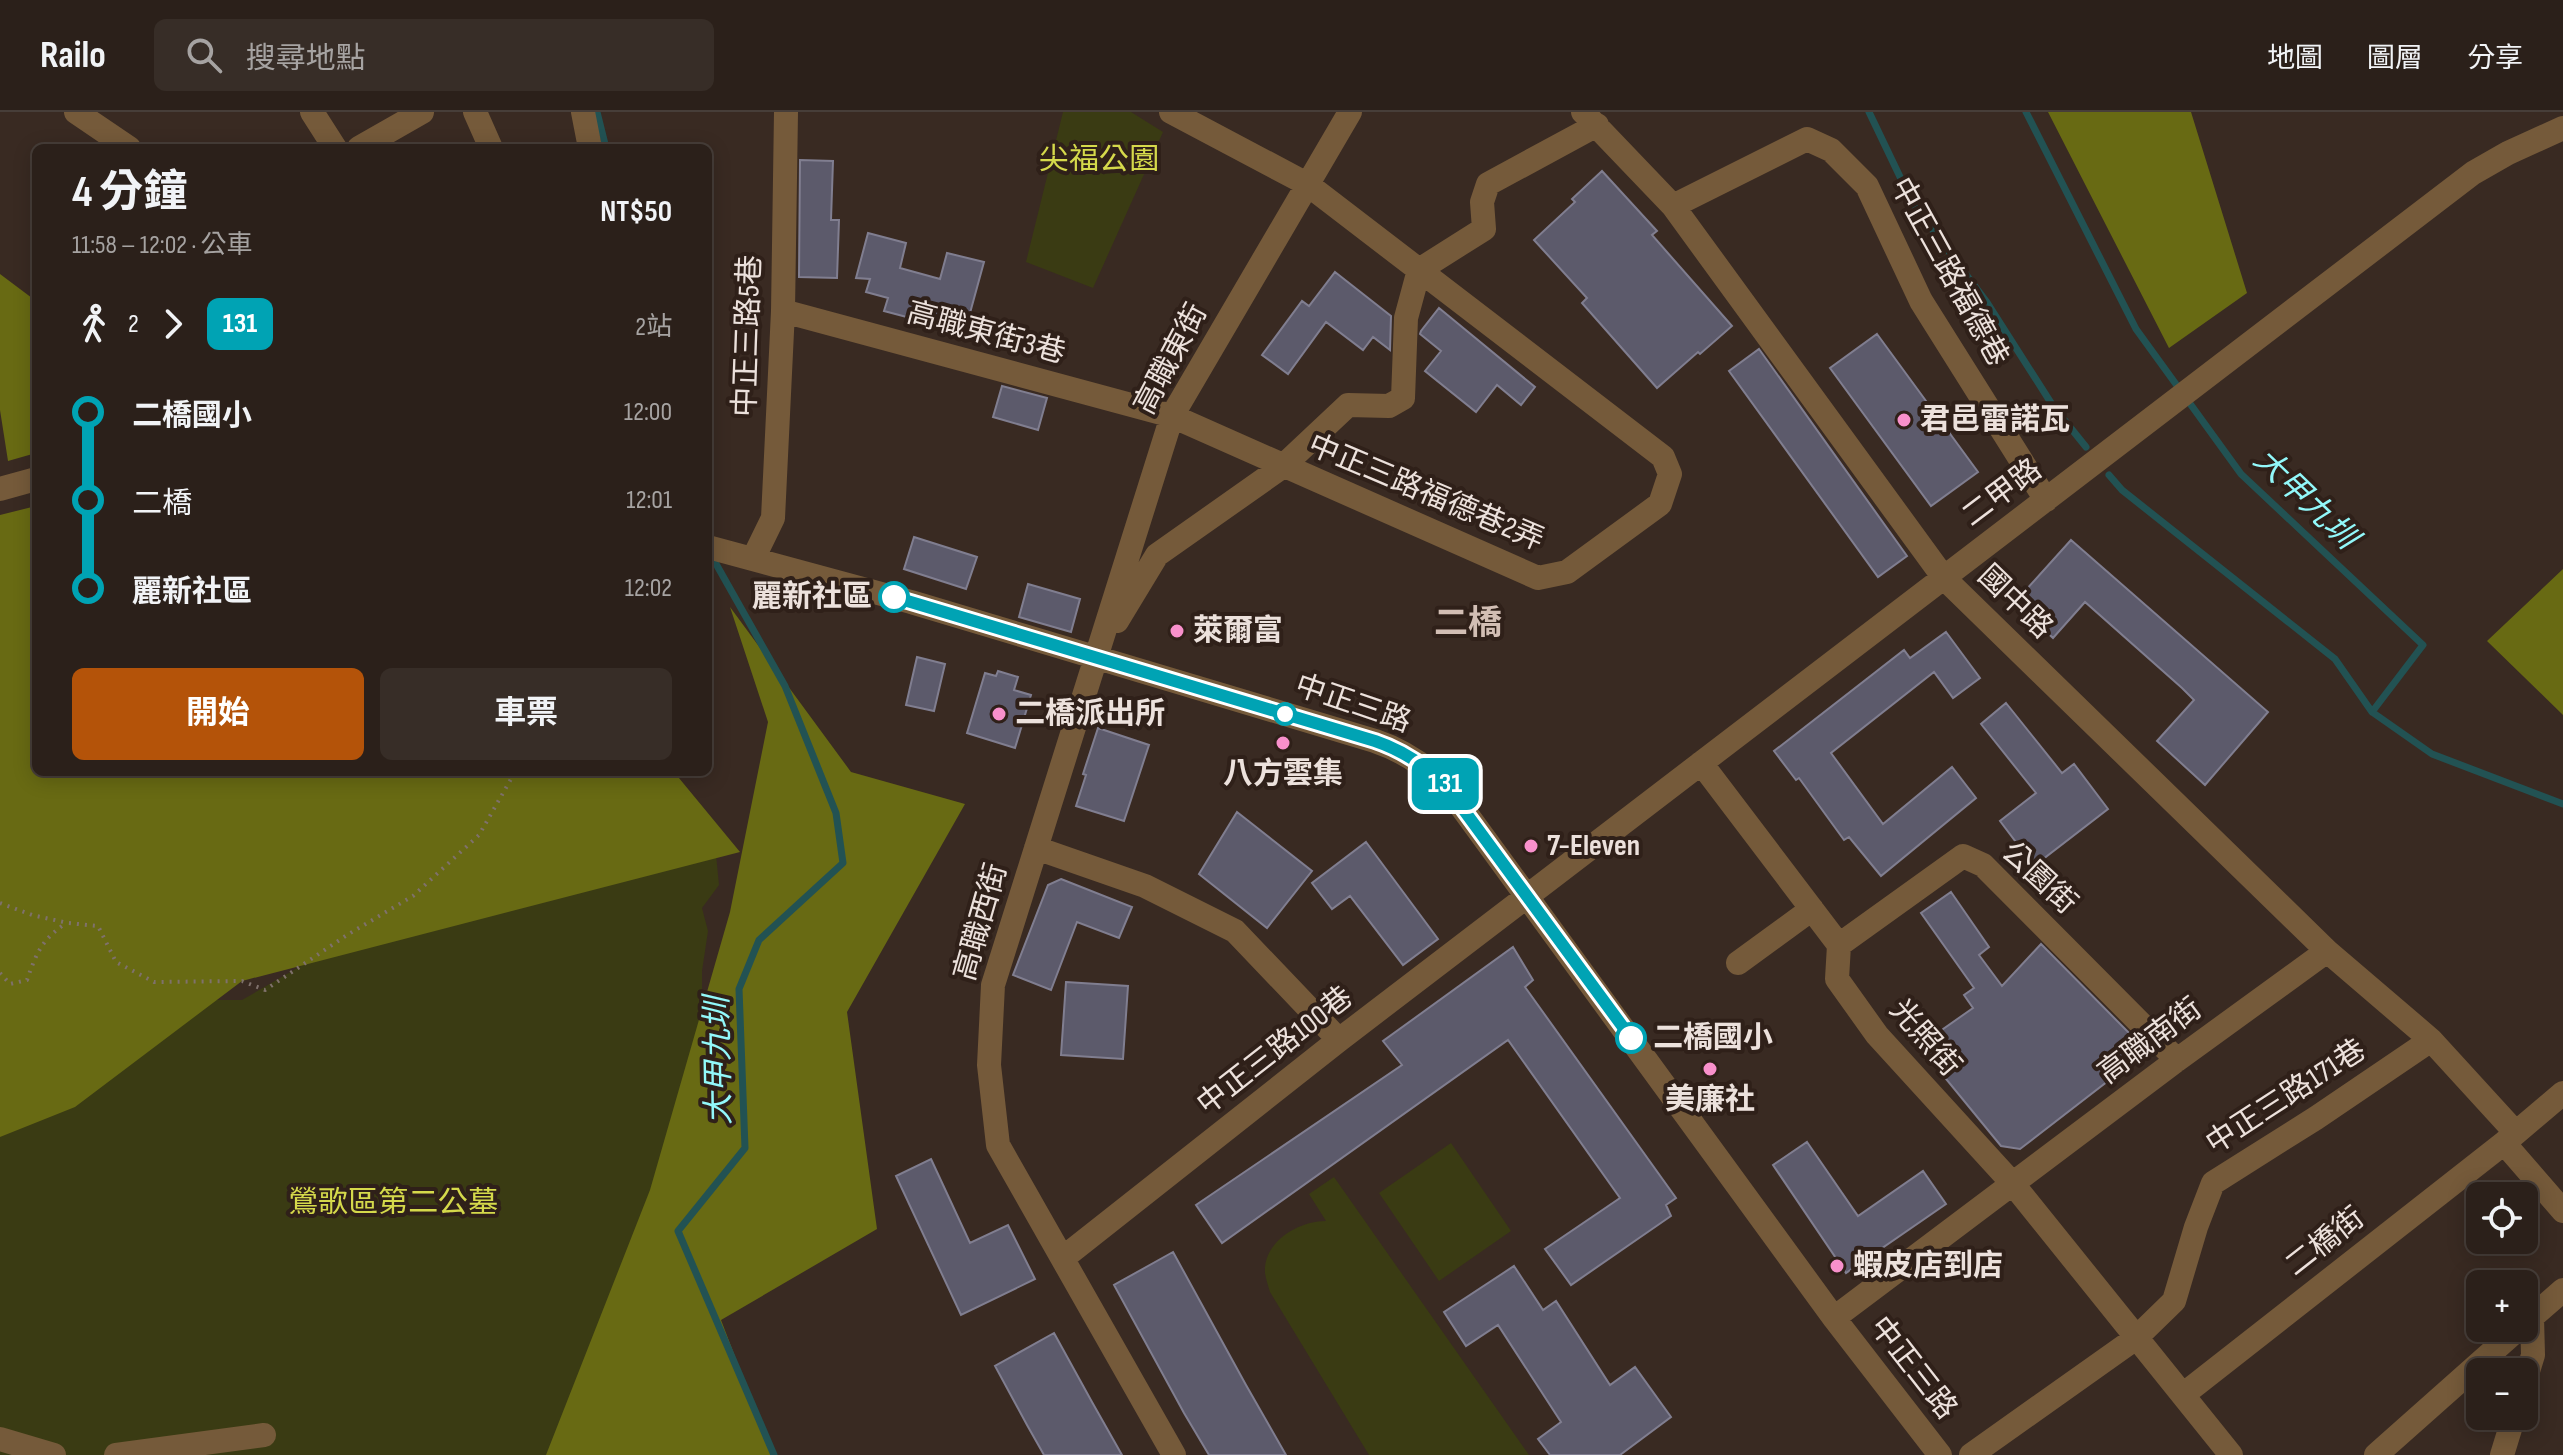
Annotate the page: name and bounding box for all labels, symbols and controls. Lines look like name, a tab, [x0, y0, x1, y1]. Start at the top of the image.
search box	[154, 19, 714, 91]
text: Railo	[40, 33, 106, 78]
icon: search	[182, 33, 226, 77]
text: 搜尋地點	[246, 41, 366, 77]
text: 地圖	[2267, 42, 2323, 75]
text: 圖層	[2367, 42, 2423, 75]
text: 分享	[2467, 42, 2523, 75]
park label: 尖福公園	[1039, 142, 1159, 178]
text: 4 分鐘	[72, 166, 187, 219]
street label: 中正三路福德巷	[1882, 171, 2016, 373]
text: NT$50	[600, 194, 672, 230]
text: 11:58 – 12:02 · 公車	[72, 230, 252, 261]
street label: 中正三路5巷	[727, 254, 769, 418]
street label: 高職東街3巷	[903, 295, 1069, 371]
street label: 高職東街	[1127, 298, 1215, 420]
icon: walk	[72, 302, 116, 346]
icon: forward	[151, 302, 195, 346]
text: 131	[223, 307, 257, 340]
text: 2	[128, 309, 139, 340]
text: 2站	[635, 312, 672, 343]
text: 12:00	[624, 397, 672, 428]
text: 二橋國小	[132, 398, 252, 434]
place label: 君邑雷諾瓦	[1920, 402, 2070, 438]
marker: 君邑雷諾瓦	[1895, 411, 1913, 429]
street label: 中正三路福德巷2弄	[1303, 427, 1549, 559]
water label: 大甲九圳	[2245, 441, 2367, 560]
street label: 二甲路	[1955, 452, 2049, 534]
text: 12:01	[626, 485, 672, 516]
text: 二橋	[132, 486, 192, 522]
street label: 國中路	[1970, 558, 2060, 646]
text: 12:02	[625, 573, 672, 604]
text: 麗新社區	[132, 574, 252, 610]
place label: 麗新社區	[752, 579, 872, 615]
marker: 麗新社區	[879, 582, 909, 612]
district label: 二橋	[1434, 603, 1502, 644]
place label: 萊爾富	[1193, 613, 1283, 649]
marker: 萊爾富	[1168, 622, 1186, 640]
street label: 中正三路	[1290, 667, 1416, 741]
button: 開始	[72, 668, 364, 760]
button: 車票	[380, 668, 672, 760]
place label: 二橋派出所	[1015, 696, 1165, 732]
unlabelled marker	[1274, 703, 1296, 725]
marker: 二橋派出所	[990, 705, 1008, 723]
marker: 八方雲集	[1274, 734, 1292, 752]
place label: 八方雲集	[1223, 756, 1343, 792]
line badge: 131	[1399, 758, 1491, 810]
text: 131	[1428, 767, 1462, 800]
place label: 7-Eleven	[1547, 828, 1640, 864]
street label: 公園街	[1994, 834, 2084, 922]
marker: 7-Eleven	[1522, 837, 1540, 855]
street label: 高職西街	[947, 859, 1015, 985]
street label: 中正三路100巷	[1190, 979, 1360, 1123]
street label: 高職南街	[2091, 991, 2209, 1091]
street label: 光照街	[1882, 992, 1968, 1084]
water label: 大甲九圳	[698, 993, 740, 1125]
place label: 二橋國小	[1653, 1020, 1773, 1056]
marker: 二橋國小	[1616, 1023, 1646, 1053]
street label: 中正三路171巷	[2199, 1032, 2373, 1162]
marker: 美廉社	[1701, 1060, 1719, 1078]
place label: 美廉社	[1665, 1082, 1755, 1118]
map controls	[2466, 1182, 2538, 1430]
button: locate	[2466, 1182, 2538, 1254]
park label: 鶯歌區第二公墓	[288, 1185, 498, 1221]
street label: 二橋街	[2278, 1200, 2372, 1284]
place label: 蝦皮店到店	[1853, 1248, 2003, 1284]
marker: 蝦皮店到店	[1828, 1257, 1846, 1275]
button: +	[2466, 1270, 2538, 1342]
street label: 中正三路	[1862, 1310, 1964, 1426]
button: −	[2466, 1358, 2538, 1430]

